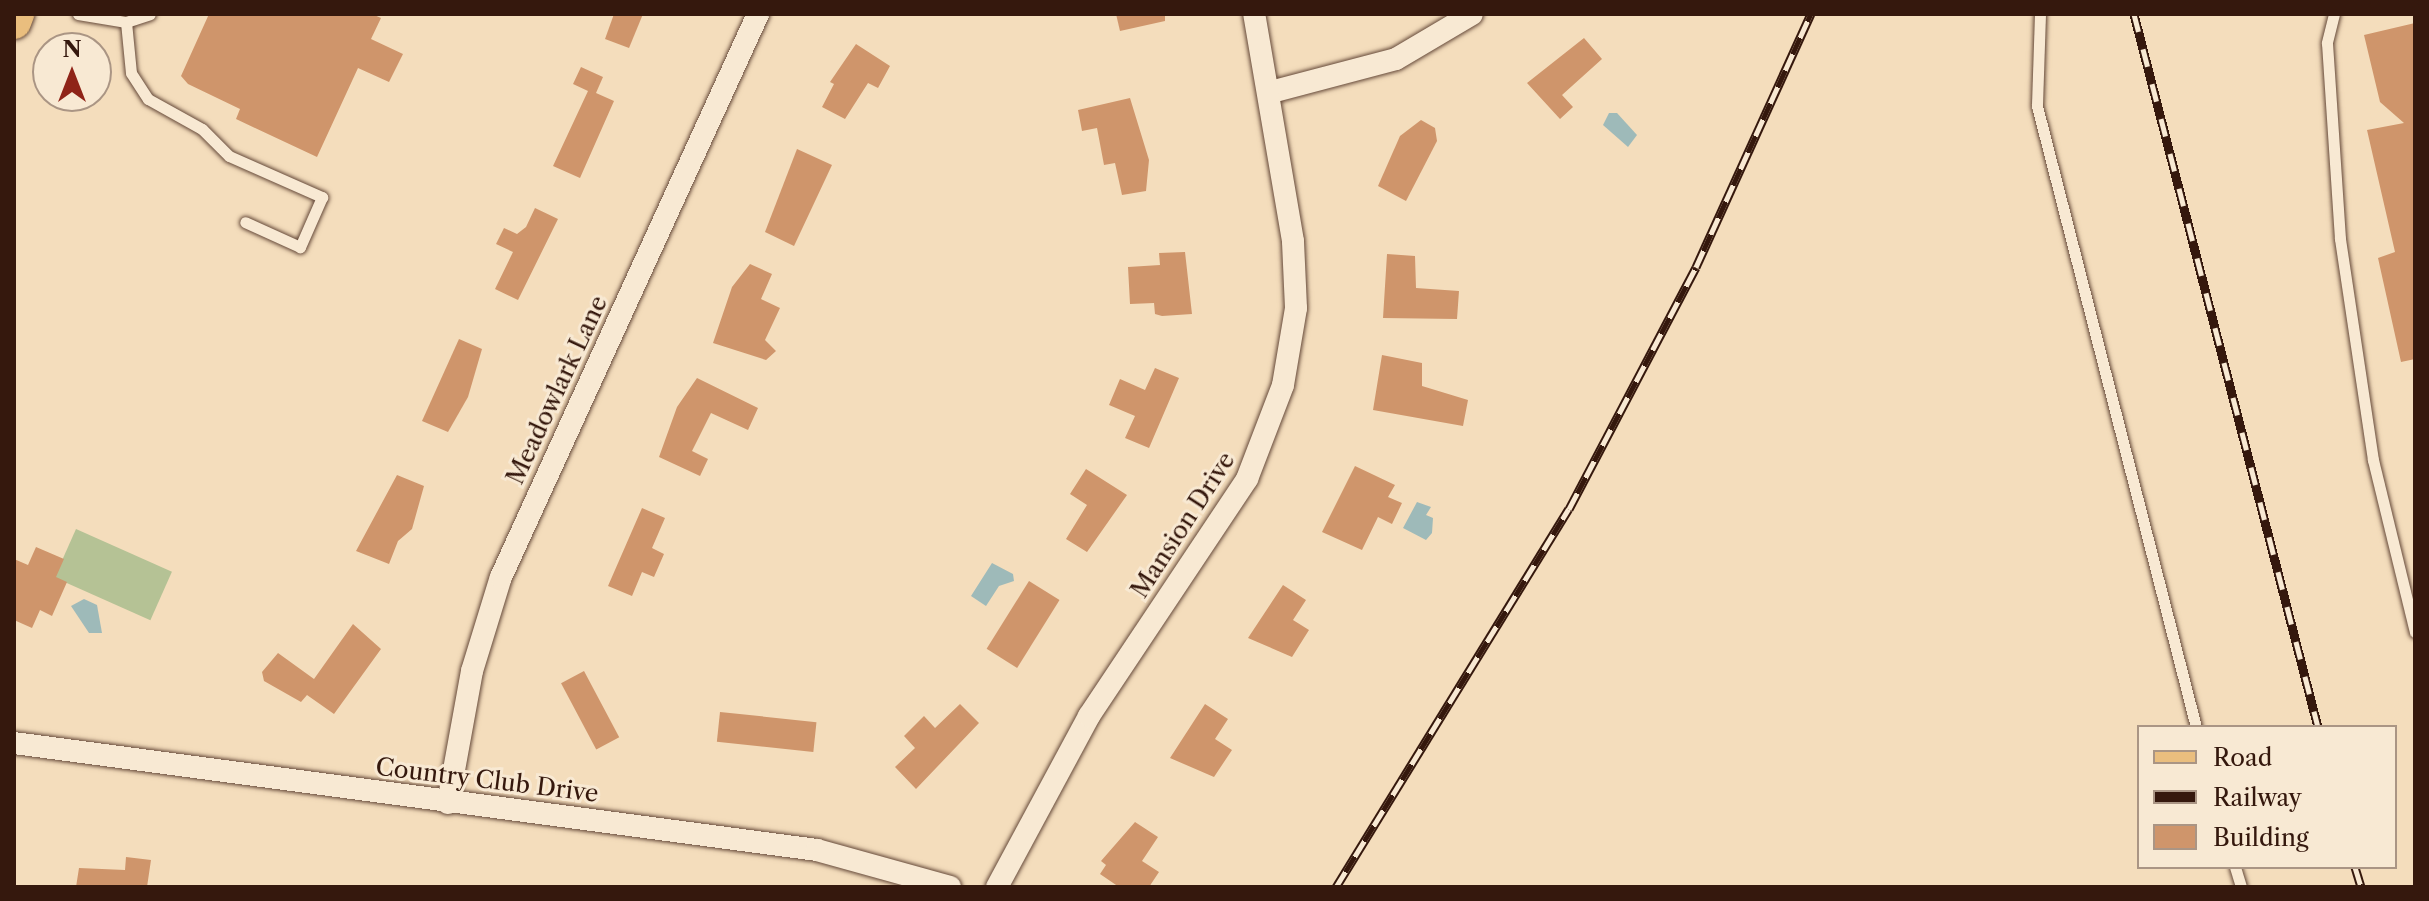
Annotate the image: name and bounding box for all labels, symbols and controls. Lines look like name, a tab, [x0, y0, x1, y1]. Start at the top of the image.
north arrow	[32, 32, 112, 112]
text: N	[62, 36, 82, 63]
street label: Meadowlark Lane	[501, 291, 613, 489]
street label: Mansion Drive	[1125, 447, 1241, 603]
legend	[2137, 725, 2397, 869]
text: Road	[2213, 743, 2272, 772]
street label: Country Club Drive	[374, 752, 600, 808]
text: Railway	[2213, 783, 2302, 812]
text: Building	[2213, 823, 2309, 852]

